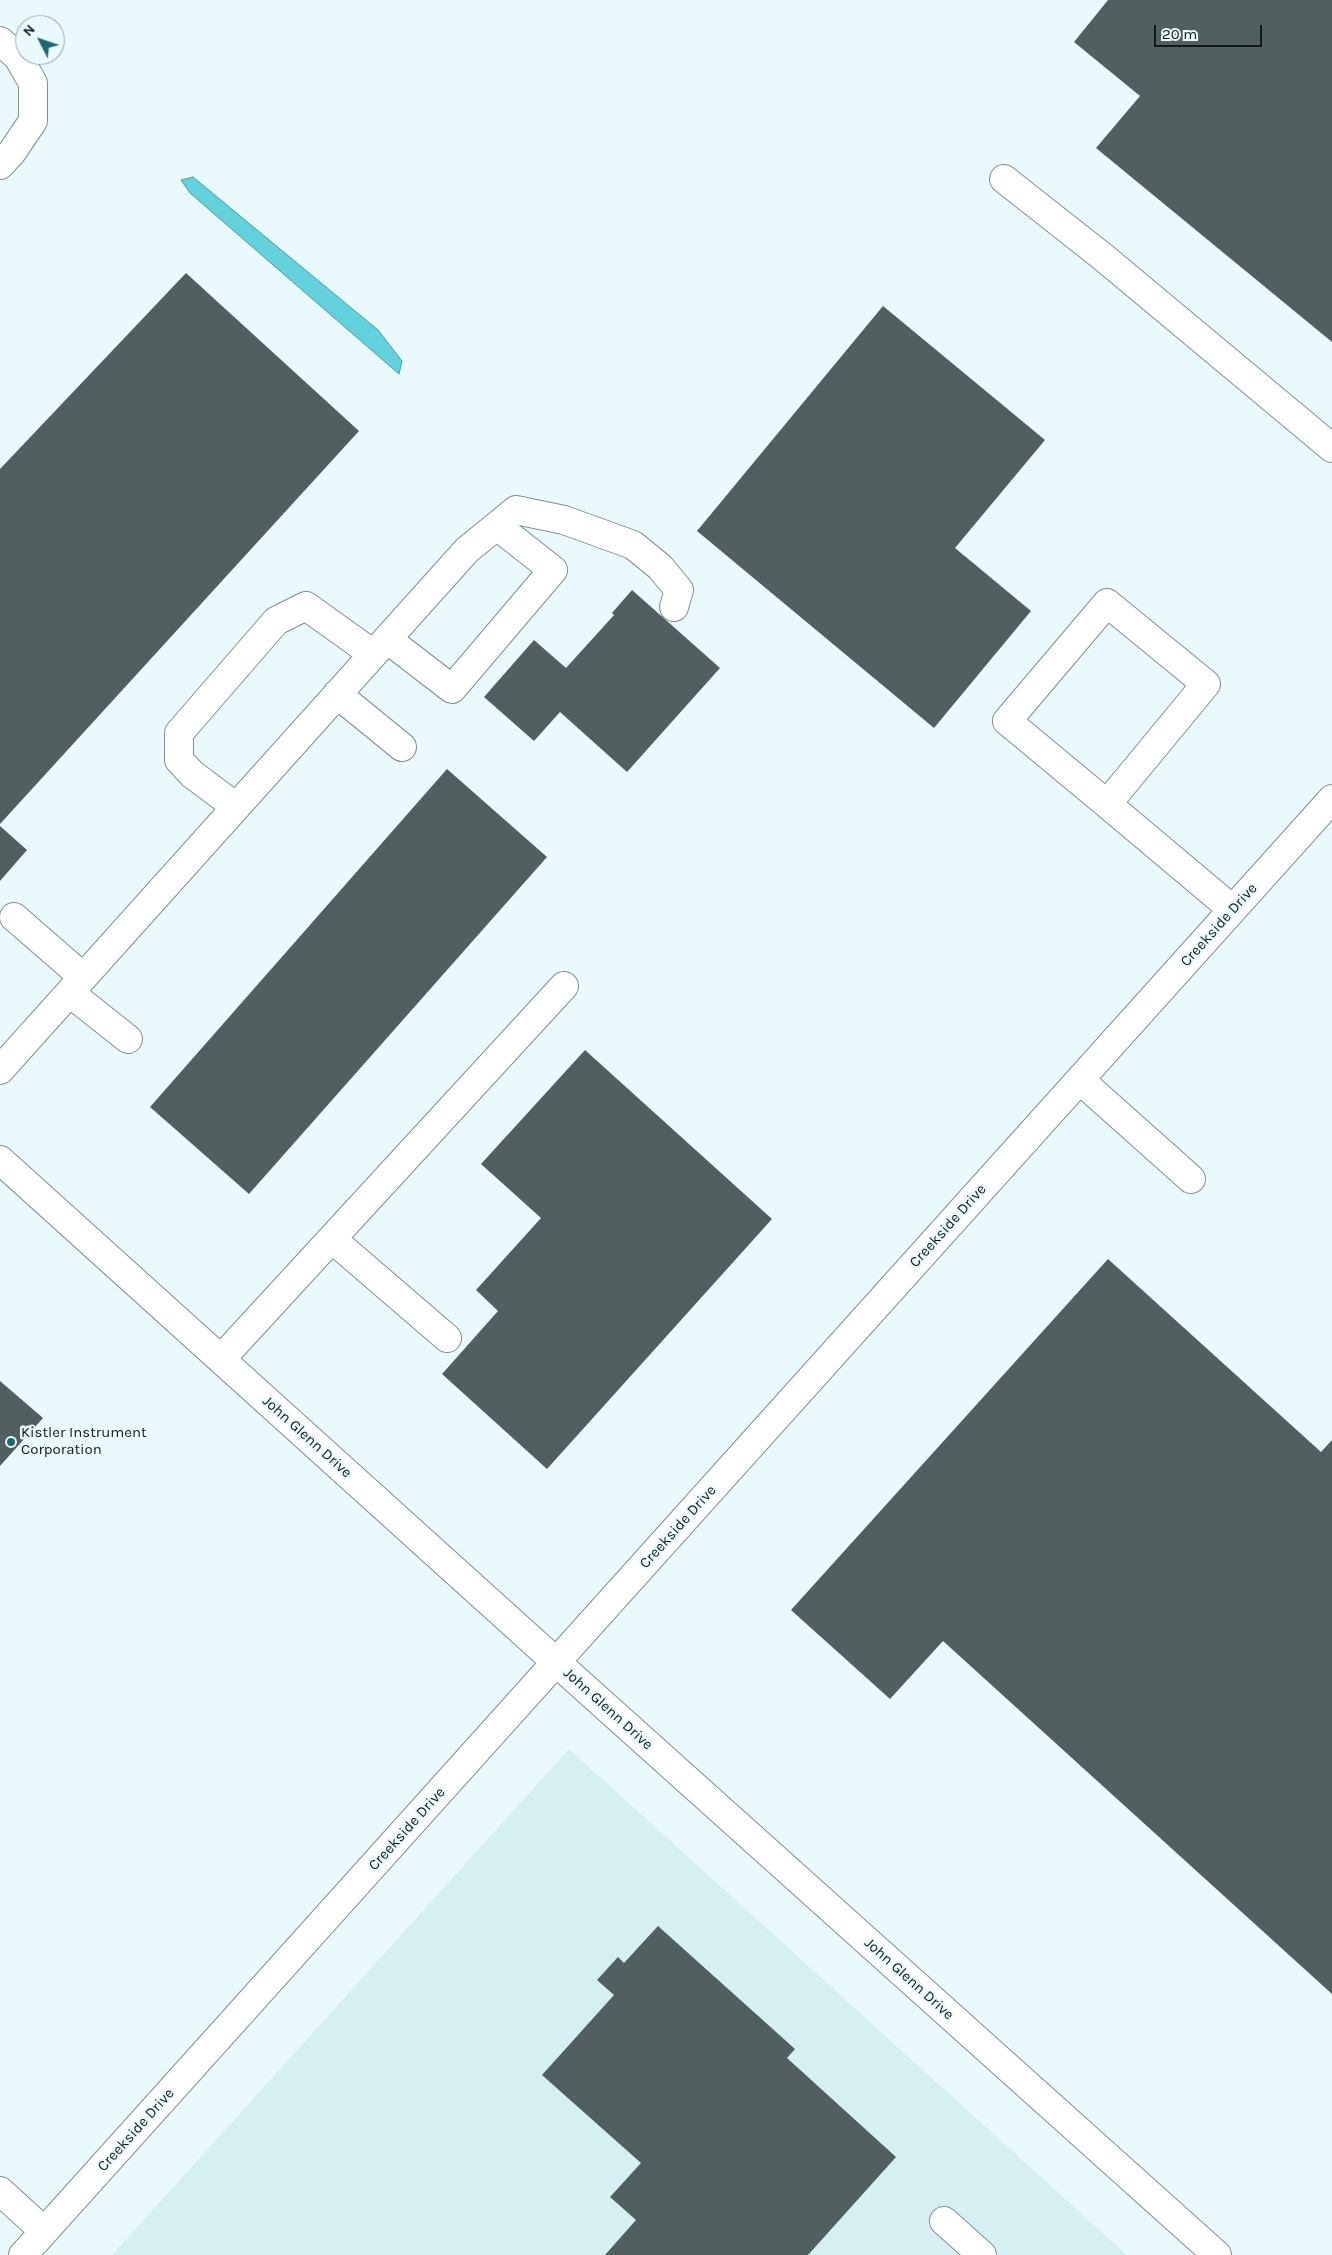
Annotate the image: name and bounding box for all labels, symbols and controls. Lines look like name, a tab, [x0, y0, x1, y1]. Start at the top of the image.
north arrow	[15, 15, 65, 65]
scale bar	[1157, 15, 1264, 47]
text: N	[19, 21, 39, 40]
text: 20 m	[1162, 25, 1197, 43]
street label: Creekside Drive	[1177, 880, 1261, 970]
street label: Creekside Drive	[906, 1181, 990, 1271]
street label: John Glenn Drive	[259, 1392, 355, 1482]
place label: Kistler Instrument Corporation	[21, 1424, 147, 1459]
marker: Kistler Instrument Corporation	[5, 1436, 17, 1448]
street label: Creekside Drive	[636, 1482, 720, 1572]
street label: John Glenn Drive	[560, 1664, 656, 1754]
street label: Creekside Drive	[365, 1784, 449, 1874]
street label: John Glenn Drive	[861, 1934, 957, 2024]
street label: Creekside Drive	[94, 2085, 178, 2175]

